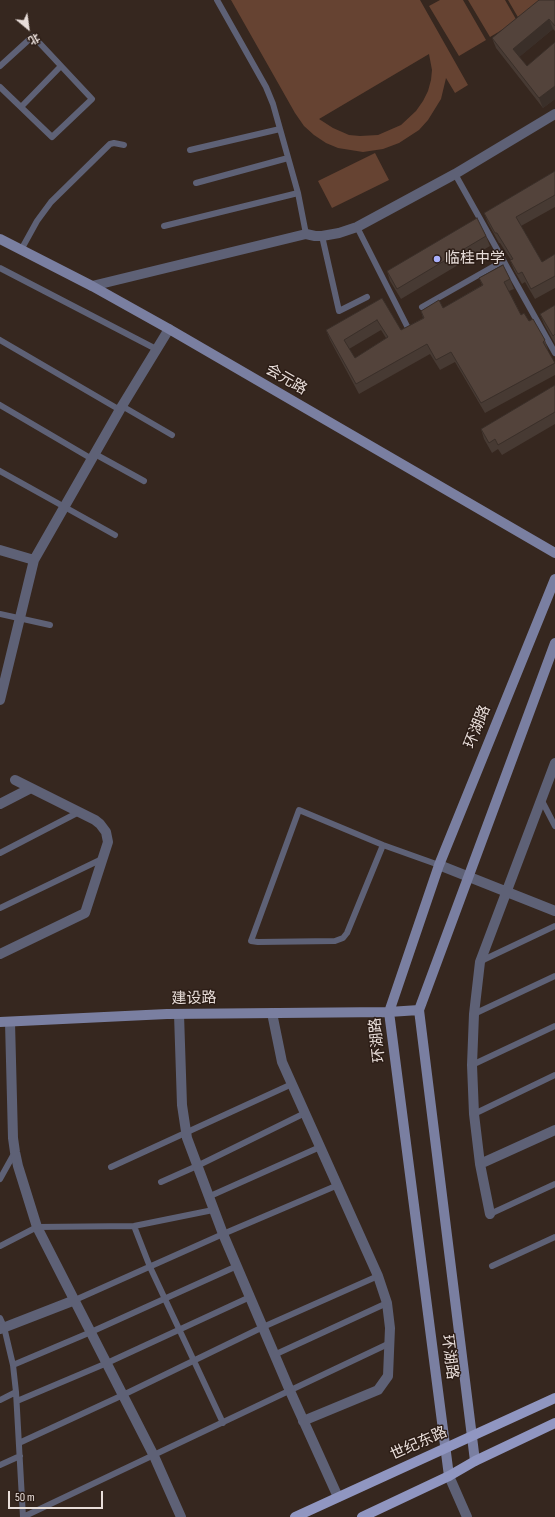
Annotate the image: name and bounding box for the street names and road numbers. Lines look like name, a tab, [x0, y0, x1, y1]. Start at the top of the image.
street label: 会元路	[262, 361, 310, 399]
street label: 环湖路	[461, 703, 495, 751]
street label: 建设路	[171, 990, 217, 1008]
street label: 环湖路	[367, 1017, 389, 1063]
street label: 环湖路	[437, 1334, 461, 1380]
street label: 世纪东路	[388, 1424, 450, 1464]

